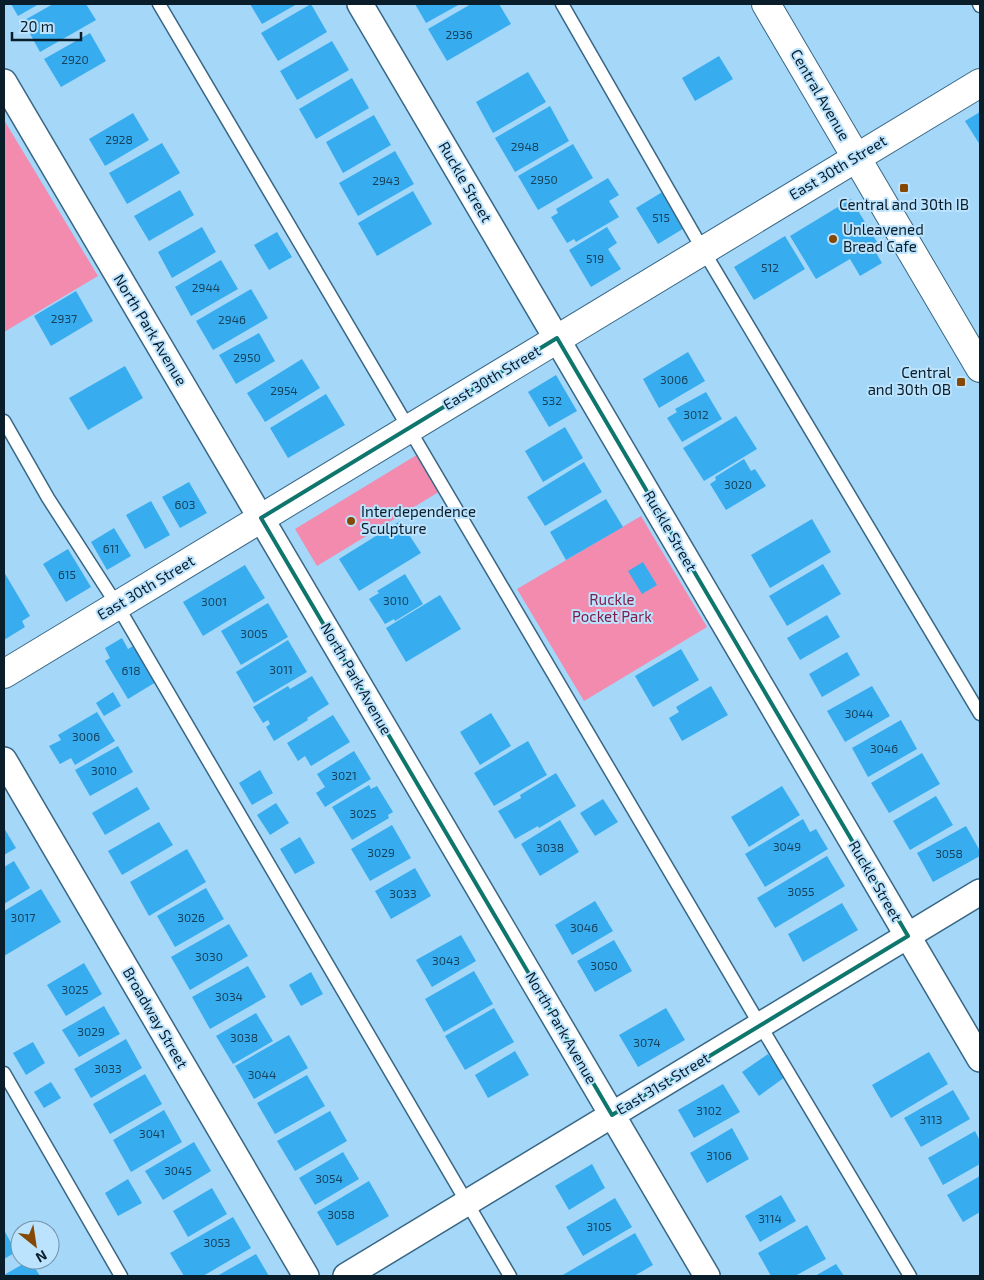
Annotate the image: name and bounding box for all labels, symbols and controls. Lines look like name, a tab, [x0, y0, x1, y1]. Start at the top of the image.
scale bar	[12, 10, 81, 42]
text: 20 m	[20, 17, 54, 35]
house number: 2936	[445, 27, 473, 41]
street label: Central Avenue	[787, 46, 854, 143]
house number: 2920	[61, 52, 89, 66]
street label: East 30th Street	[786, 131, 890, 203]
house number: 2928	[105, 132, 133, 146]
street label: Ruckle Street	[435, 138, 496, 225]
house number: 2948	[511, 139, 539, 153]
house number: 2950	[530, 172, 558, 186]
house number: 2943	[372, 173, 400, 187]
marker: Central and 30th IB	[898, 182, 910, 194]
place label: Central and 30th IB	[839, 195, 969, 213]
house number: 515	[652, 210, 670, 224]
place label: Unleavened Bread Cafe	[843, 220, 924, 255]
marker: Unleavened Bread Cafe	[827, 233, 839, 245]
house number: 519	[586, 251, 604, 265]
house number: 512	[761, 260, 779, 274]
street label: North Park Avenue	[111, 271, 191, 388]
house number: 2944	[192, 280, 220, 294]
house number: 2937	[51, 311, 77, 325]
house number: 2946	[218, 312, 246, 326]
street label: East 30th Street	[440, 341, 544, 413]
house number: 2950	[233, 350, 261, 364]
place label: Central and 30th OB	[868, 363, 952, 398]
house number: 3006	[660, 372, 688, 386]
marker: Central and 30th OB	[955, 376, 967, 388]
house number: 2954	[270, 383, 298, 397]
house number: 532	[542, 393, 562, 407]
house number: 3012	[683, 407, 709, 421]
house number: 3020	[724, 477, 752, 491]
street label: Ruckle Street	[640, 487, 701, 574]
house number: 603	[175, 497, 195, 511]
place label: Interdependence Sculpture	[361, 502, 476, 537]
marker: Interdependence Sculpture	[345, 515, 357, 527]
house number: 611	[103, 541, 119, 555]
street label: East 30th Street	[94, 551, 198, 623]
house number: 615	[58, 567, 76, 581]
park label: Ruckle Pocket Park	[572, 590, 652, 625]
house number: 3010	[383, 593, 409, 607]
house number: 3001	[201, 594, 227, 608]
street label: North Park Avenue	[317, 619, 396, 738]
house number: 3005	[240, 626, 268, 640]
house number: 3011	[269, 662, 293, 676]
house number: 618	[122, 663, 140, 677]
house number: 3044	[845, 706, 873, 720]
house number: 3006	[72, 729, 100, 743]
house number: 3046	[870, 741, 898, 755]
house number: 3010	[91, 763, 117, 777]
house number: 3021	[331, 768, 357, 782]
house number: 3025	[349, 806, 377, 820]
street label: Ruckle Street	[845, 837, 906, 924]
house number: 3049	[773, 839, 801, 853]
house number: 3038	[536, 840, 564, 854]
house number: 3029	[367, 845, 395, 859]
house number: 3058	[935, 846, 963, 860]
house number: 3055	[788, 884, 814, 898]
house number: 3033	[389, 886, 417, 900]
house number: 3017	[11, 910, 35, 924]
house number: 3026	[177, 910, 205, 924]
house number: 3046	[570, 920, 598, 934]
house number: 3030	[195, 949, 223, 963]
house number: 3043	[432, 953, 460, 967]
house number: 3050	[590, 958, 618, 972]
street label: Broadway Street	[120, 964, 192, 1071]
street label: North Park Avenue	[522, 968, 601, 1087]
house number: 3025	[61, 982, 89, 996]
house number: 3034	[215, 989, 243, 1003]
house number: 3029	[77, 1024, 105, 1038]
house number: 3038	[230, 1030, 258, 1044]
house number: 3074	[633, 1035, 661, 1049]
street label: East 31st Street	[612, 1048, 713, 1118]
house number: 3033	[94, 1061, 122, 1075]
house number: 3044	[248, 1067, 276, 1081]
house number: 3102	[696, 1103, 722, 1117]
house number: 3113	[920, 1112, 942, 1126]
house number: 3041	[139, 1126, 165, 1140]
house number: 3106	[706, 1148, 732, 1162]
house number: 3045	[164, 1163, 192, 1177]
house number: 3054	[315, 1171, 343, 1185]
house number: 3058	[327, 1207, 355, 1221]
house number: 3114	[758, 1211, 782, 1225]
house number: 3105	[586, 1219, 612, 1233]
north arrow	[10, 1220, 60, 1270]
house number: 3053	[203, 1235, 231, 1249]
text: N	[33, 1247, 50, 1267]

